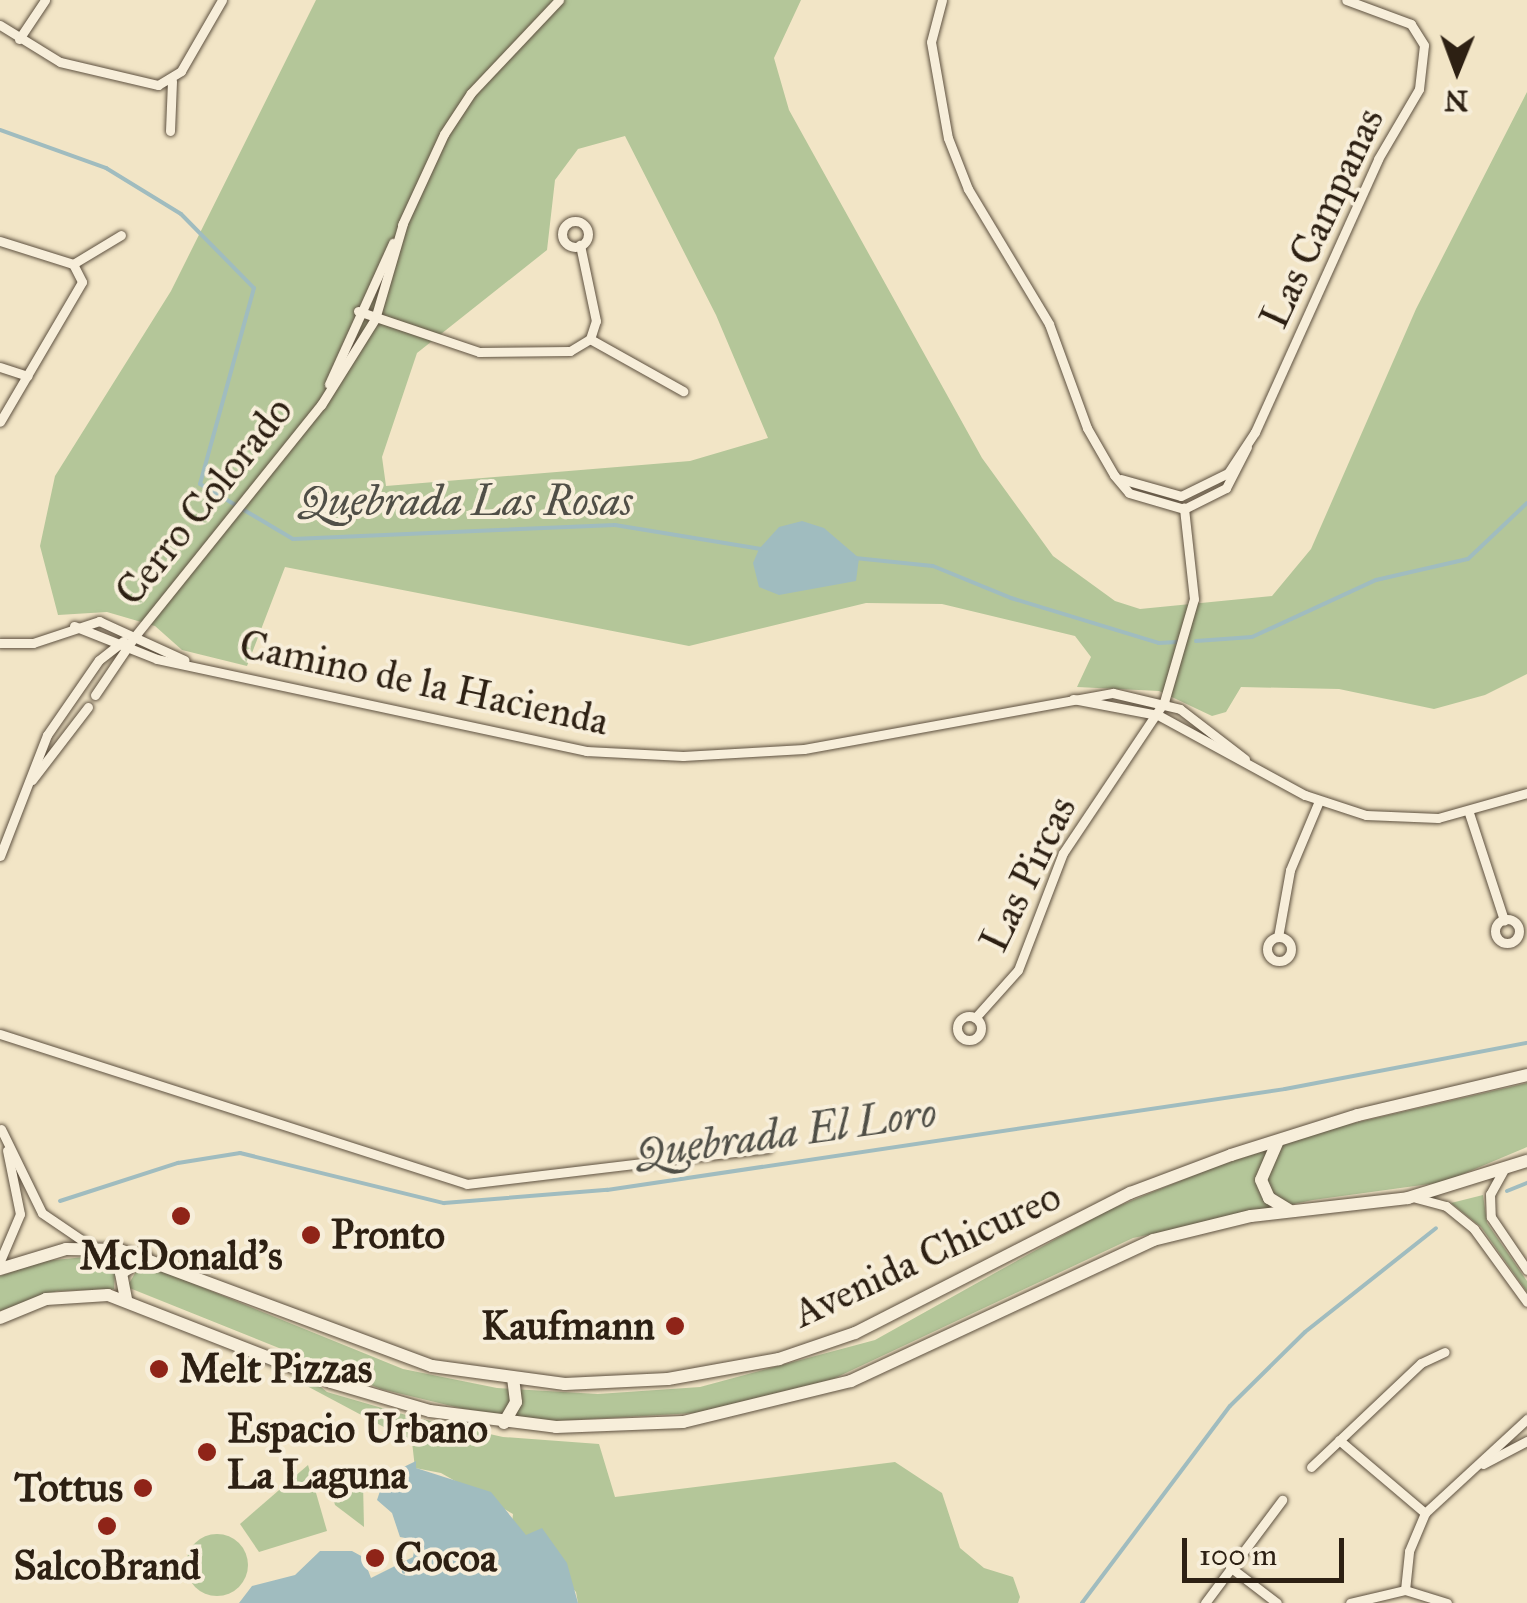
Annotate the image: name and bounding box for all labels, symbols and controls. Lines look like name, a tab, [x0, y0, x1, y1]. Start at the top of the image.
north arrow	[1407, 20, 1507, 120]
text: N	[1444, 83, 1469, 118]
street label: Las Campanas	[1250, 100, 1394, 336]
street label: Cerro Colorado	[105, 387, 303, 615]
water label: Quebrada Las Rosas	[299, 476, 633, 526]
street label: Camino de la Hacienda	[235, 620, 613, 746]
street label: Las Pircas	[970, 789, 1086, 959]
water label: Quebrada El Loro	[633, 1087, 939, 1179]
street label: Avenida Chicureo	[786, 1172, 1068, 1338]
marker: McDonald's	[170, 1205, 192, 1227]
place label: Pronto	[331, 1211, 445, 1259]
marker: Pronto	[300, 1224, 322, 1246]
place label: McDonald's	[79, 1232, 283, 1280]
place label: Kaufmann	[481, 1302, 655, 1350]
marker: Kaufmann	[664, 1315, 686, 1337]
place label: Melt Pizzas	[179, 1345, 372, 1393]
marker: Melt Pizzas	[148, 1358, 170, 1380]
place label: Espacio Urbano La Laguna	[227, 1405, 488, 1499]
marker: Espacio Urbano La Laguna	[196, 1441, 218, 1463]
place label: Tottus	[14, 1464, 123, 1512]
marker: Tottus	[132, 1477, 154, 1499]
marker: SalcoBrand	[96, 1515, 118, 1537]
scale bar	[1187, 1518, 1350, 1580]
place label: Cocoa	[395, 1534, 497, 1582]
text: 100 m	[1199, 1537, 1277, 1573]
place label: SalcoBrand	[13, 1542, 201, 1590]
marker: Cocoa	[364, 1547, 386, 1569]

